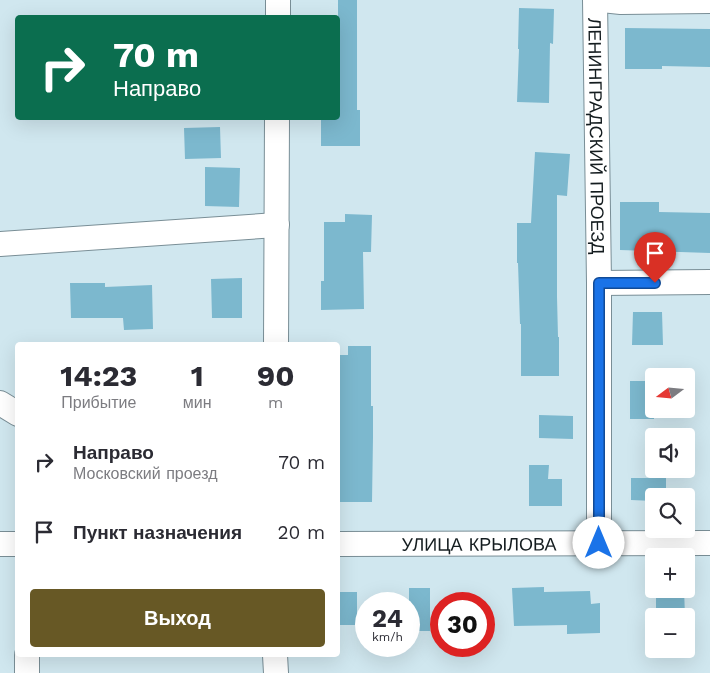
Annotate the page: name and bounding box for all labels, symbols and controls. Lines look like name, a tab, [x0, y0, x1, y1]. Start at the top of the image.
street label: ЛЕНИНГРАДСКИЙ ПРОЕЗД	[585, 17, 609, 255]
text: 70 m	[113, 34, 199, 76]
icon: right	[30, 35, 95, 100]
text: Направо	[113, 76, 201, 101]
pin	[634, 232, 676, 283]
icon: arrive	[641, 239, 669, 267]
text: 14:23	[60, 358, 137, 393]
text: 1	[191, 358, 204, 393]
text: 90	[257, 358, 295, 393]
north arrow	[645, 368, 695, 418]
map controls	[645, 368, 695, 658]
text: Прибытие	[61, 393, 136, 412]
text: мин	[183, 393, 211, 412]
text: m	[268, 393, 283, 412]
button: sound	[645, 428, 695, 478]
text: Направо	[73, 441, 154, 464]
icon: right	[30, 448, 58, 476]
text: 70 m	[278, 451, 325, 474]
text: Московский проезд	[73, 464, 217, 483]
button: search	[645, 488, 695, 538]
position arrow	[572, 516, 624, 568]
icon: arrive	[30, 518, 58, 546]
text: Пункт назначения	[73, 521, 242, 544]
text: 20 m	[278, 521, 325, 544]
street label: УЛИЦА КРЫЛОВА	[402, 533, 556, 554]
button: +	[645, 548, 695, 598]
button: Выход	[30, 589, 325, 647]
speed limit sign: 30	[430, 592, 495, 657]
text: 24	[372, 604, 403, 633]
button: −	[645, 608, 695, 658]
text: km/h	[372, 630, 403, 644]

